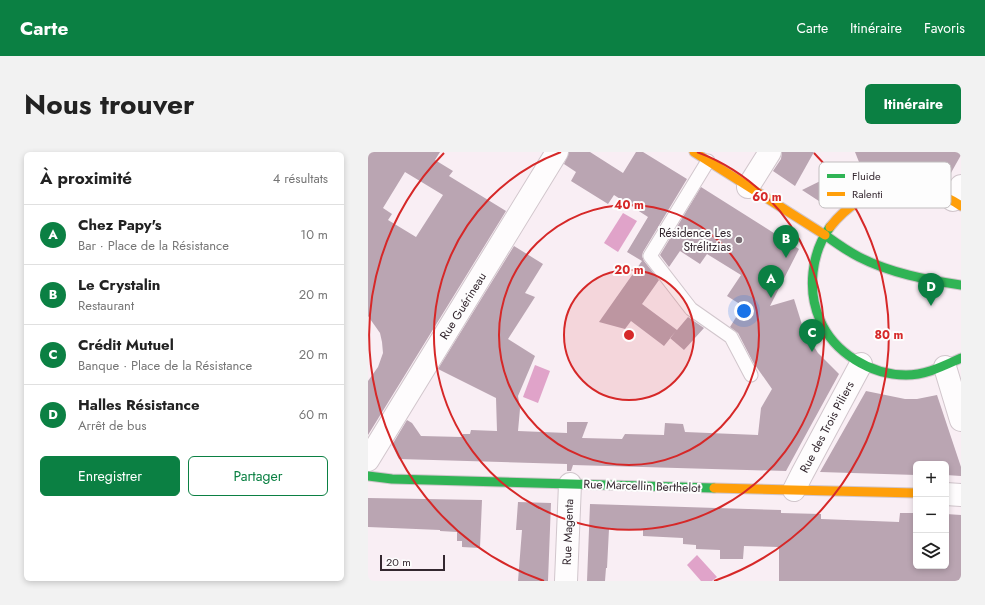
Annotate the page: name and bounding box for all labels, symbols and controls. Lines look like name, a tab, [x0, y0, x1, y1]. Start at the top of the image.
text: Carte	[20, 15, 68, 42]
text: Carte	[796, 18, 828, 38]
text: Itinéraire	[850, 18, 902, 38]
text: Favoris	[924, 18, 965, 38]
text: Nous trouver	[24, 84, 195, 125]
button: Itinéraire	[865, 84, 961, 124]
legend	[819, 162, 951, 208]
text: À proximité	[40, 166, 132, 190]
text: Fluide	[852, 168, 881, 184]
text: 4 résultats	[273, 169, 328, 188]
text: Ralenti	[852, 186, 883, 202]
text: 60 m	[752, 188, 782, 206]
text: 40 m	[614, 196, 644, 214]
text: Chez Papy's	[78, 214, 162, 236]
place label: Résidence Les Strélitzias	[659, 224, 731, 256]
text: A	[48, 225, 58, 244]
text: 10 m	[300, 225, 328, 244]
pin: B	[773, 225, 799, 258]
marker: Résidence Les Strélitzias	[734, 235, 744, 245]
text: Bar · Place de la Résistance	[78, 236, 229, 255]
text: 20 m	[614, 261, 644, 279]
pin: A	[758, 265, 784, 298]
street label: Rue Guérineau	[435, 269, 491, 343]
pin: D	[918, 273, 944, 306]
text: Le Crystalin	[78, 274, 160, 296]
text: B	[49, 285, 57, 304]
text: 20 m	[299, 285, 328, 304]
text: Restaurant	[78, 296, 134, 315]
your location	[734, 301, 754, 321]
pin: C	[799, 319, 825, 352]
text: 80 m	[875, 326, 904, 344]
centre of rings	[622, 328, 636, 342]
text: Crédit Mutuel	[78, 334, 174, 356]
text: C	[48, 345, 58, 364]
text: 20 m	[299, 345, 328, 364]
text: Banque · Place de la Résistance	[78, 356, 252, 375]
street label: Rue des Trois Piliers	[795, 378, 859, 476]
text: Halles Résistance	[78, 394, 200, 416]
text: D	[48, 405, 58, 424]
text: 60 m	[299, 405, 328, 424]
text: Arrêt de bus	[78, 416, 147, 435]
button: Enregistrer	[40, 456, 180, 496]
button: Partager	[188, 456, 328, 496]
map controls	[913, 461, 949, 569]
button: +	[913, 461, 949, 497]
street label: Rue Marcellin Berthelot	[583, 475, 701, 497]
button: −	[913, 497, 949, 533]
street label: Rue Magenta	[558, 498, 578, 565]
button: layers	[913, 533, 949, 569]
scale bar	[380, 553, 445, 572]
text: 20 m	[386, 554, 411, 570]

